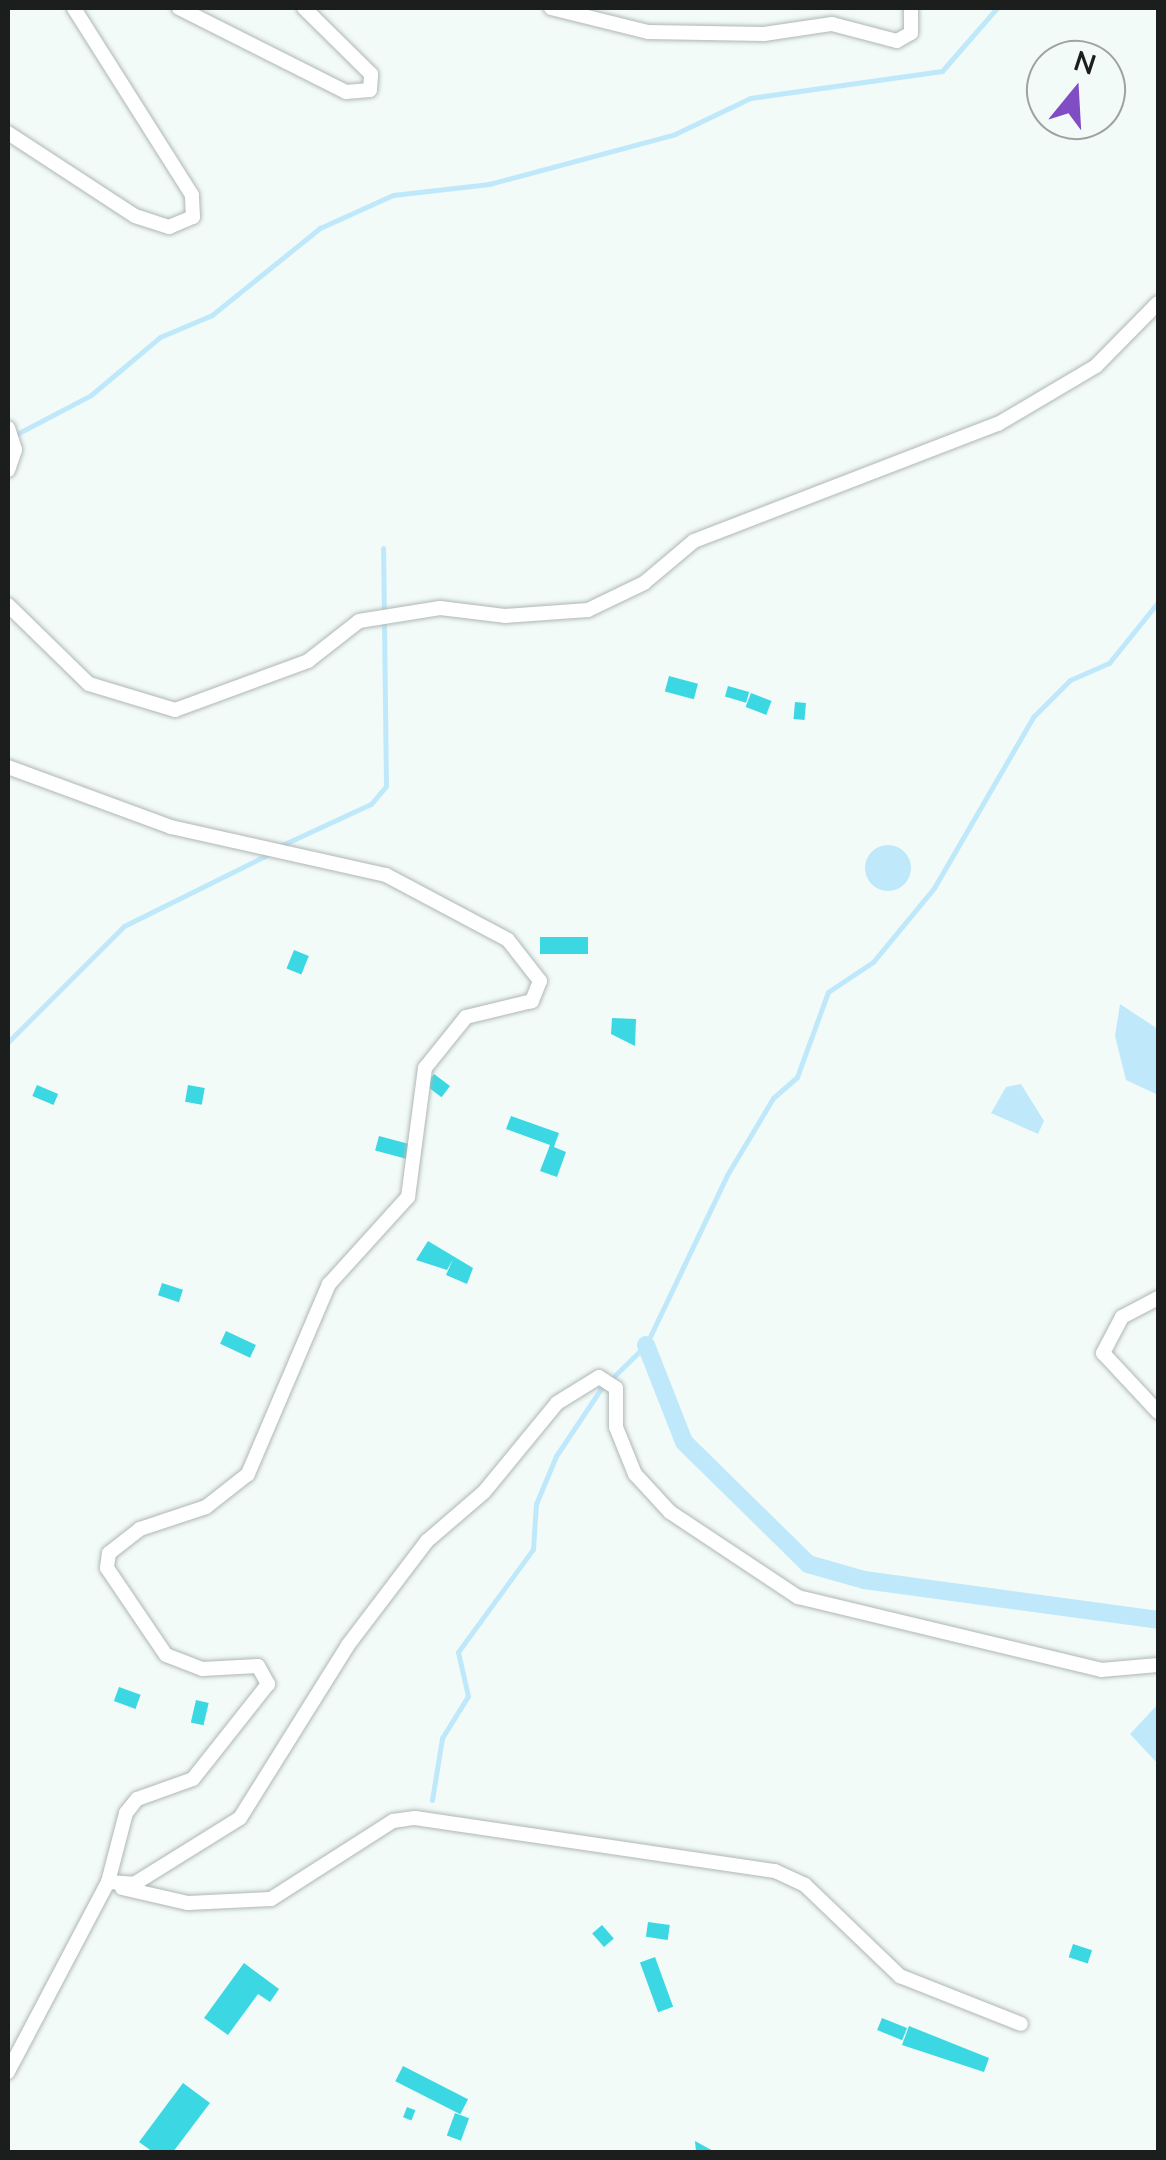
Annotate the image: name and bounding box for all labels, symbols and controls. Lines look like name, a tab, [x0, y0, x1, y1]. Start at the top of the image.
north arrow	[1026, 40, 1126, 140]
text: N	[1069, 42, 1100, 85]

